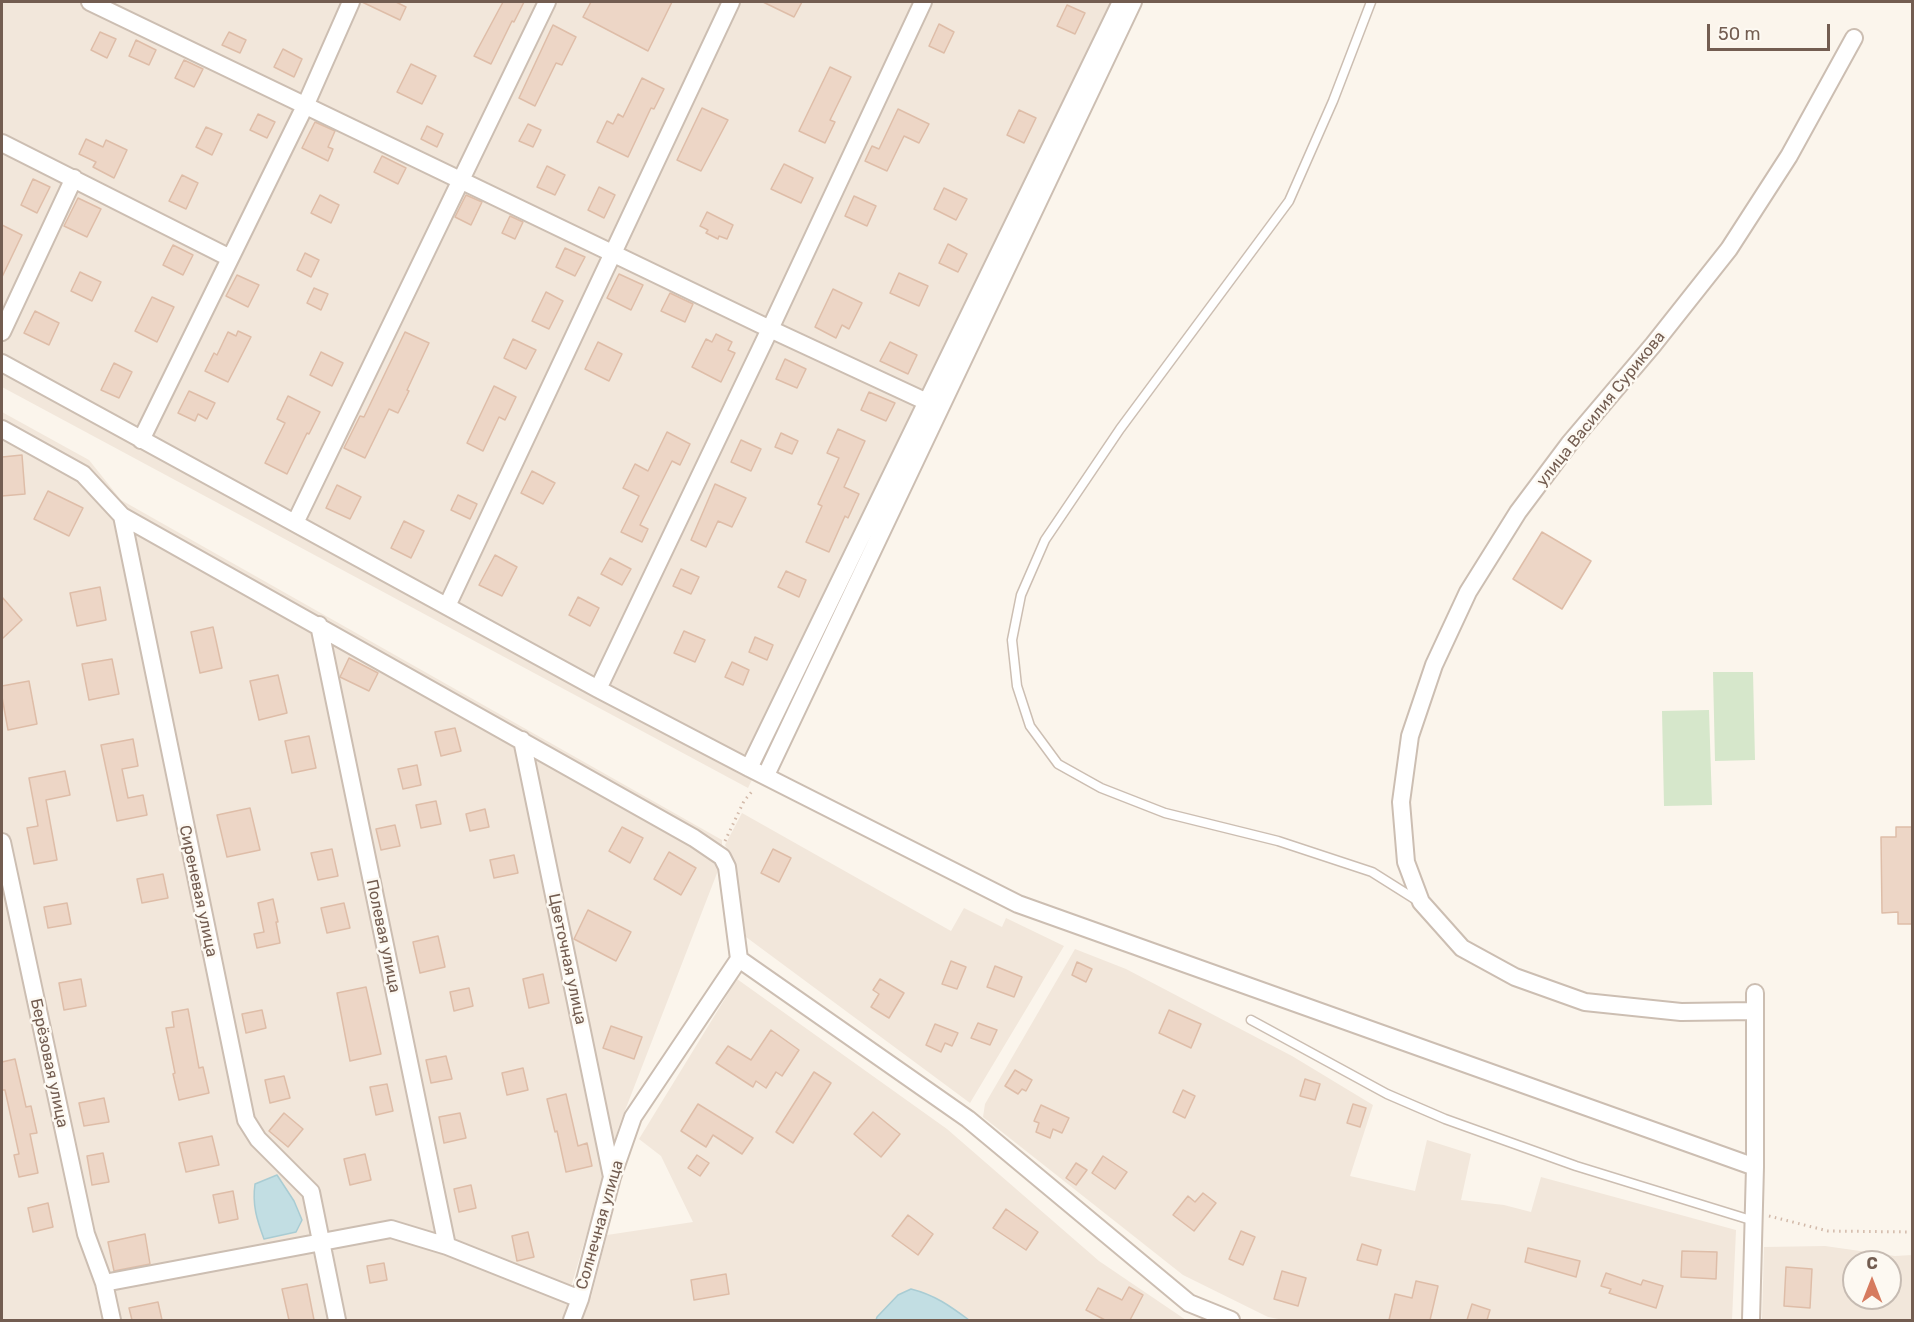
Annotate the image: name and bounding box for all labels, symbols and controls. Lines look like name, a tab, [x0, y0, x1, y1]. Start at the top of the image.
scale bar	[1710, 12, 1833, 50]
text: 50 m	[1718, 23, 1761, 45]
street label: улица Василия Сурикова	[1533, 328, 1669, 490]
street label: Сиреневая улица	[175, 823, 221, 959]
street label: Полевая улица	[362, 878, 404, 994]
street label: Цветочная улица	[544, 892, 590, 1026]
street label: Берёзовая улица	[26, 997, 72, 1129]
street label: Солнечная улица	[572, 1158, 628, 1292]
north arrow	[1842, 1250, 1902, 1310]
text: С	[1866, 1254, 1878, 1273]

